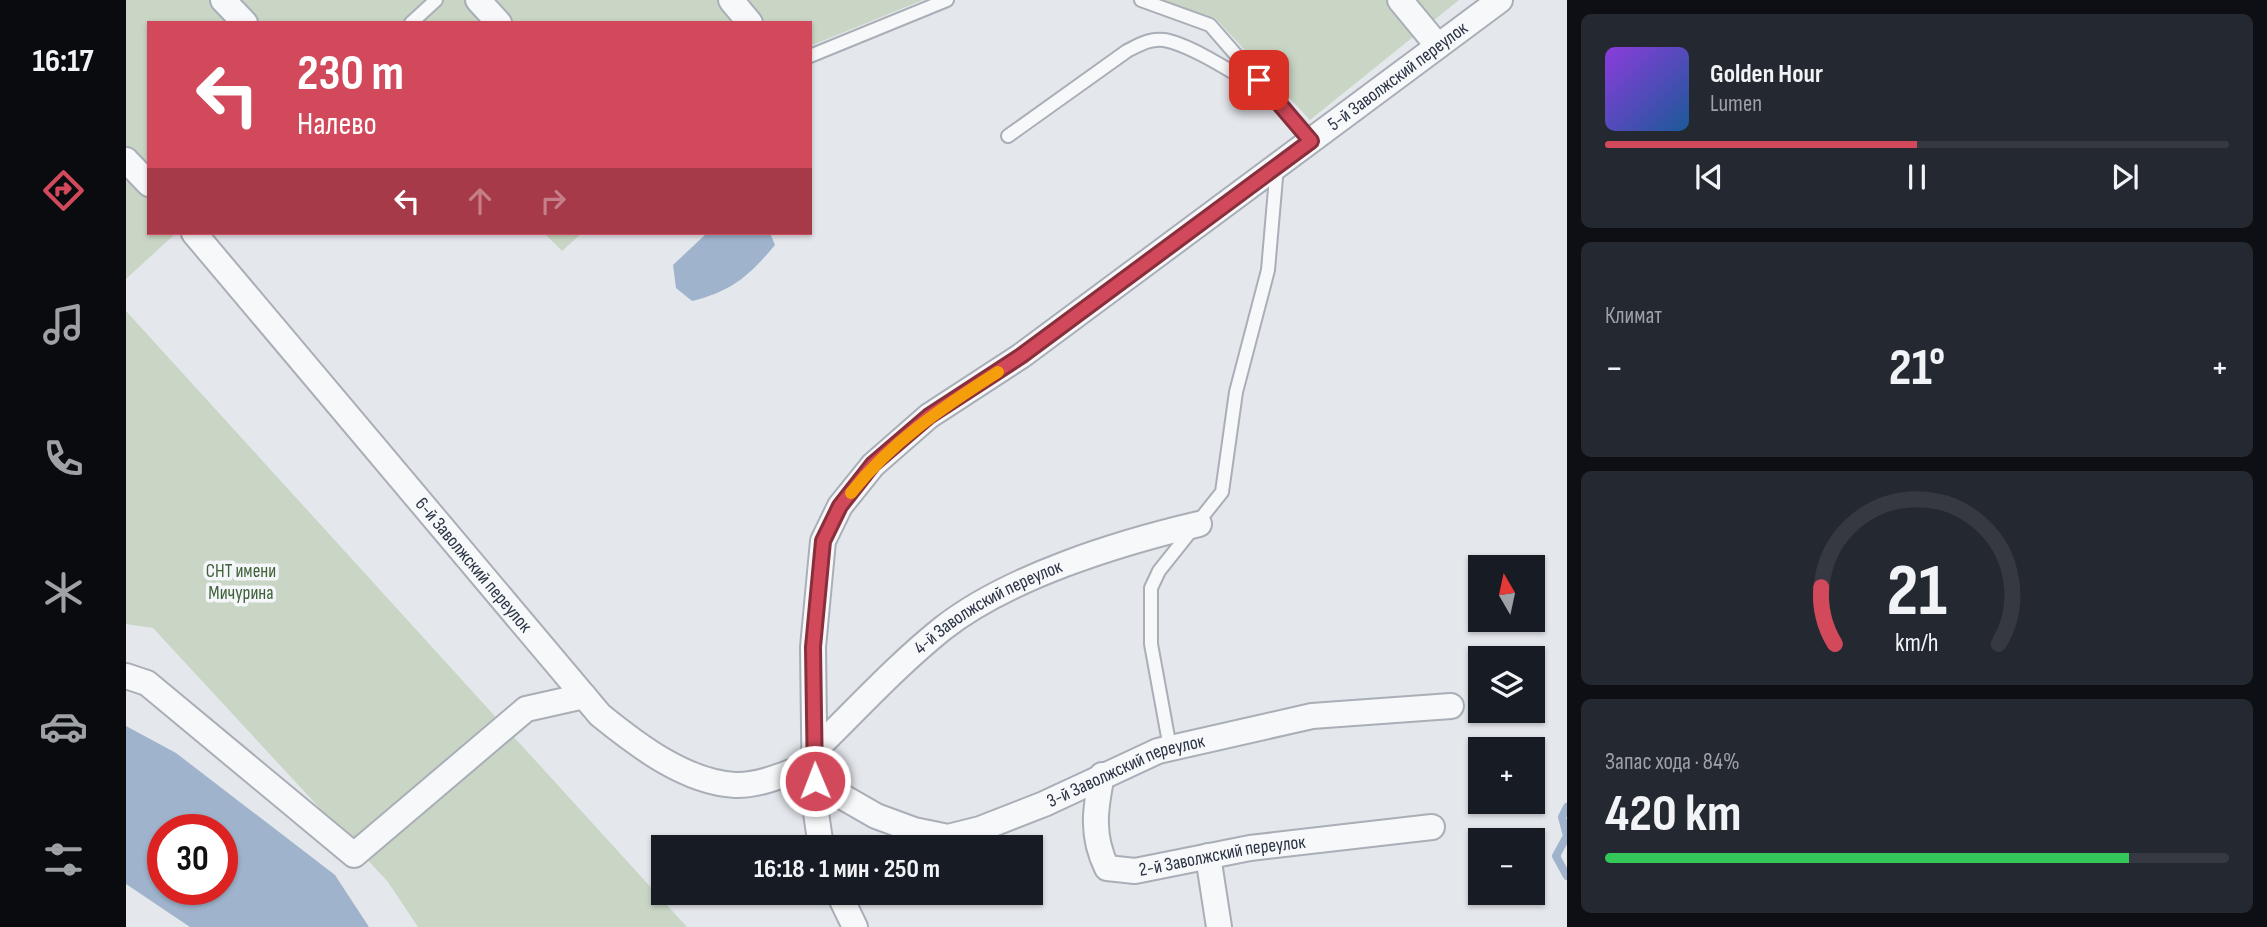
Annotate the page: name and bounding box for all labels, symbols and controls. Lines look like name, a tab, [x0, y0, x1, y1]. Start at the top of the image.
street label: 5-й Заволжский переулок	[1323, 16, 1473, 136]
text: 16:17	[32, 42, 94, 81]
text: 230 m	[297, 45, 404, 104]
icon: left	[182, 49, 273, 140]
pin	[1229, 50, 1289, 110]
text: Golden Hour	[1710, 59, 1823, 90]
icon: arrive	[1240, 61, 1278, 99]
text: Lumen	[1710, 90, 1762, 118]
text: Налево	[297, 105, 377, 144]
icon: previous	[1690, 158, 1728, 196]
icon: pause	[1898, 158, 1936, 196]
icon: next	[2106, 158, 2144, 196]
icon: directions	[39, 166, 88, 215]
icon: left	[388, 182, 426, 220]
icon: ahead	[461, 182, 499, 220]
icon: right	[534, 182, 572, 220]
icon: music	[39, 300, 88, 349]
text: Климат	[1605, 302, 1662, 330]
text: 21°	[1889, 337, 1945, 400]
text: −	[1605, 346, 1624, 391]
text: +	[2210, 346, 2229, 391]
icon: phone	[39, 434, 88, 483]
street label: 6-й Заволжский переулок	[410, 493, 537, 638]
text: 21	[1887, 548, 1947, 636]
street label: 4-й Заволжский переулок	[909, 555, 1066, 659]
north arrow	[1468, 555, 1545, 632]
map controls	[1468, 555, 1545, 905]
park label: СНТ имени Мичурина	[206, 560, 276, 605]
icon: climate	[39, 568, 88, 617]
text: km/h	[1895, 627, 1939, 658]
button: layers	[1468, 646, 1545, 723]
icon: car	[39, 702, 88, 751]
street label: 3-й Заволжский переулок	[1043, 729, 1208, 813]
button: +	[1468, 737, 1545, 814]
position arrow	[778, 744, 852, 818]
text: Запас хода · 84%	[1605, 748, 1740, 776]
text: 420 km	[1605, 783, 1741, 846]
speed limit sign: 30	[147, 814, 238, 905]
button: −	[1468, 828, 1545, 905]
street label: 2-й Заволжский переулок	[1137, 830, 1307, 881]
icon: filters	[39, 835, 88, 884]
text: 16:18 · 1 мин · 250 m	[754, 854, 940, 885]

